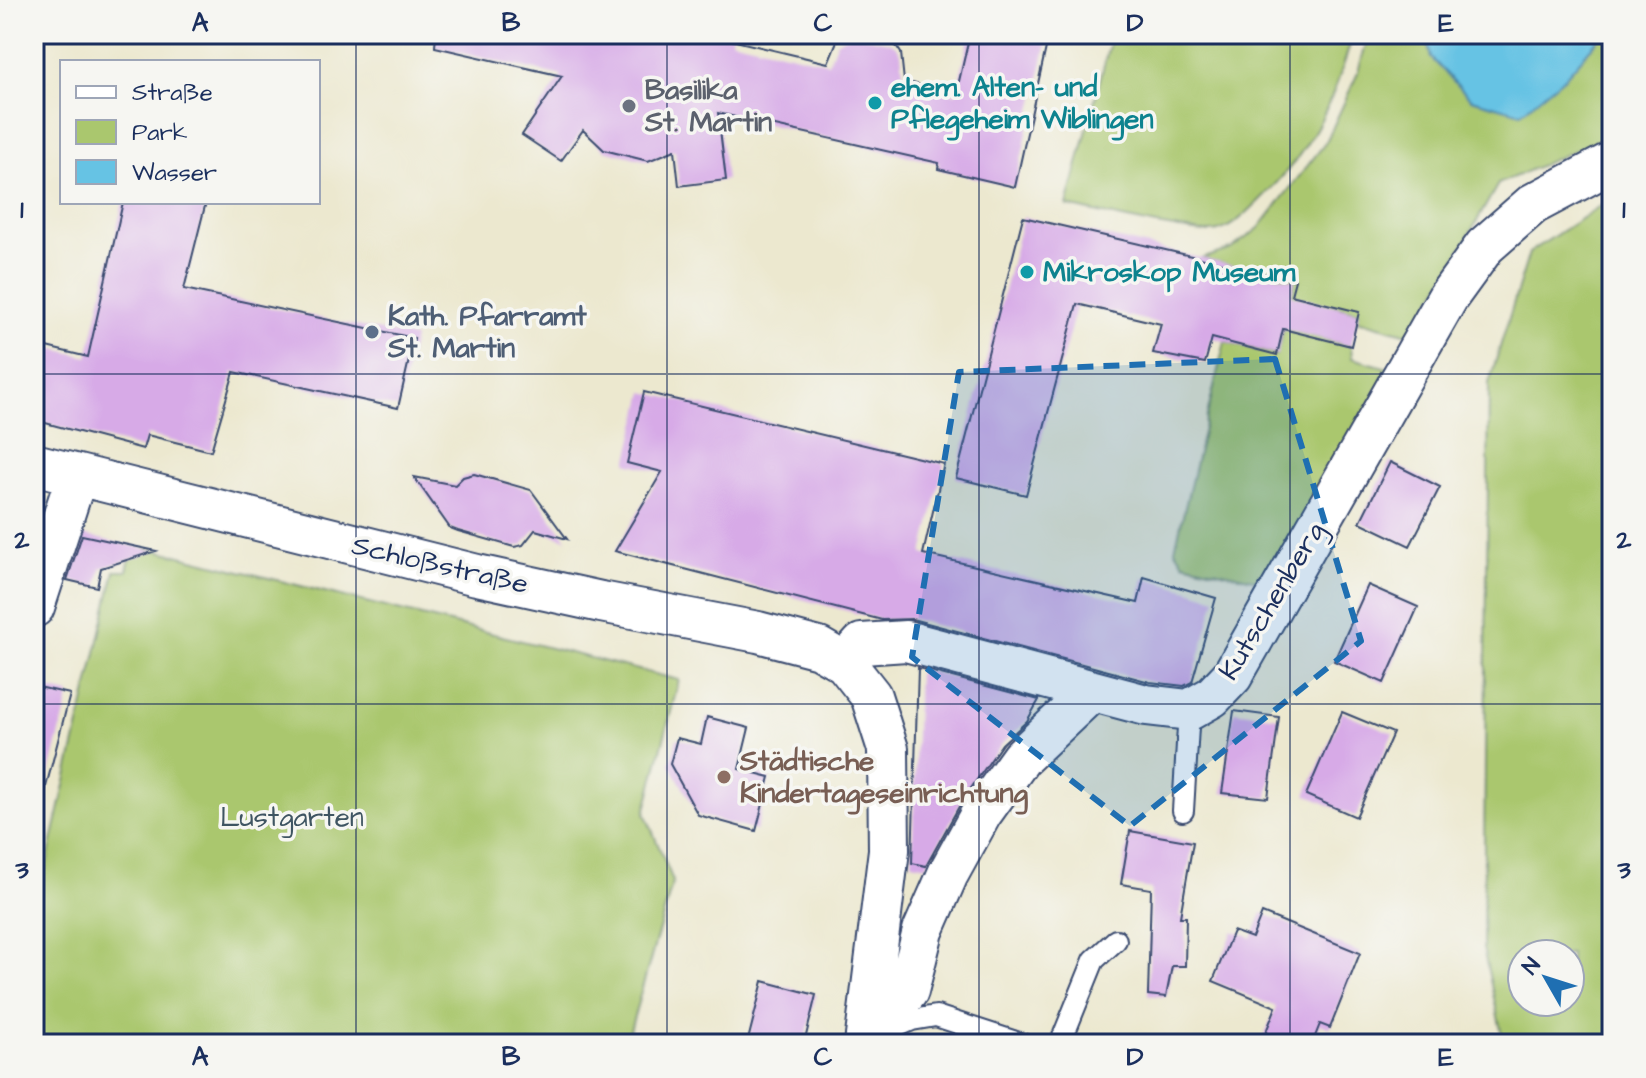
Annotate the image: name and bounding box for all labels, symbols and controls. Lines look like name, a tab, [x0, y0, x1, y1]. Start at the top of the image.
text: A	[192, 5, 209, 41]
text: B	[502, 5, 521, 41]
text: C	[814, 5, 833, 41]
text: D	[1127, 5, 1144, 41]
text: E	[1438, 5, 1454, 41]
legend	[60, 60, 320, 204]
place label: ehem. Alten- und Pflegeheim Wiblingen	[891, 68, 1153, 141]
place label: Basilika St. Martin	[644, 71, 772, 142]
text: Straße	[132, 76, 213, 110]
marker: ehem. Alten- und Pflegeheim Wiblingen	[866, 94, 884, 112]
marker: Basilika St. Martin	[620, 97, 638, 115]
text: Park	[132, 116, 188, 150]
text: Wasser	[132, 156, 217, 190]
text: 1	[20, 192, 24, 228]
text: 1	[1622, 192, 1626, 228]
place label: Mikroskop Museum	[1043, 253, 1296, 293]
marker: Mikroskop Museum	[1018, 263, 1036, 281]
place label: Kath. Pfarramt St. Martin	[387, 297, 587, 368]
marker: Kath. Pfarramt St. Martin	[363, 323, 381, 341]
street label: Kutschenberg	[1209, 515, 1335, 688]
text: 2	[14, 522, 30, 558]
text: 2	[1616, 522, 1632, 558]
street label: Schloßstraße	[348, 526, 532, 604]
place label: Städtische Kindertageseinrichtung	[739, 742, 1029, 815]
marker: Städtische Kindertageseinrichtung	[715, 768, 733, 786]
park label: Lustgarten	[220, 798, 364, 838]
text: 3	[14, 852, 29, 888]
text: 3	[1616, 852, 1631, 888]
north arrow	[1506, 938, 1586, 1018]
text: N	[1515, 951, 1548, 981]
text: A	[192, 1039, 209, 1075]
text: B	[502, 1039, 521, 1075]
text: C	[814, 1039, 833, 1075]
text: D	[1127, 1039, 1144, 1075]
text: E	[1438, 1039, 1454, 1075]

